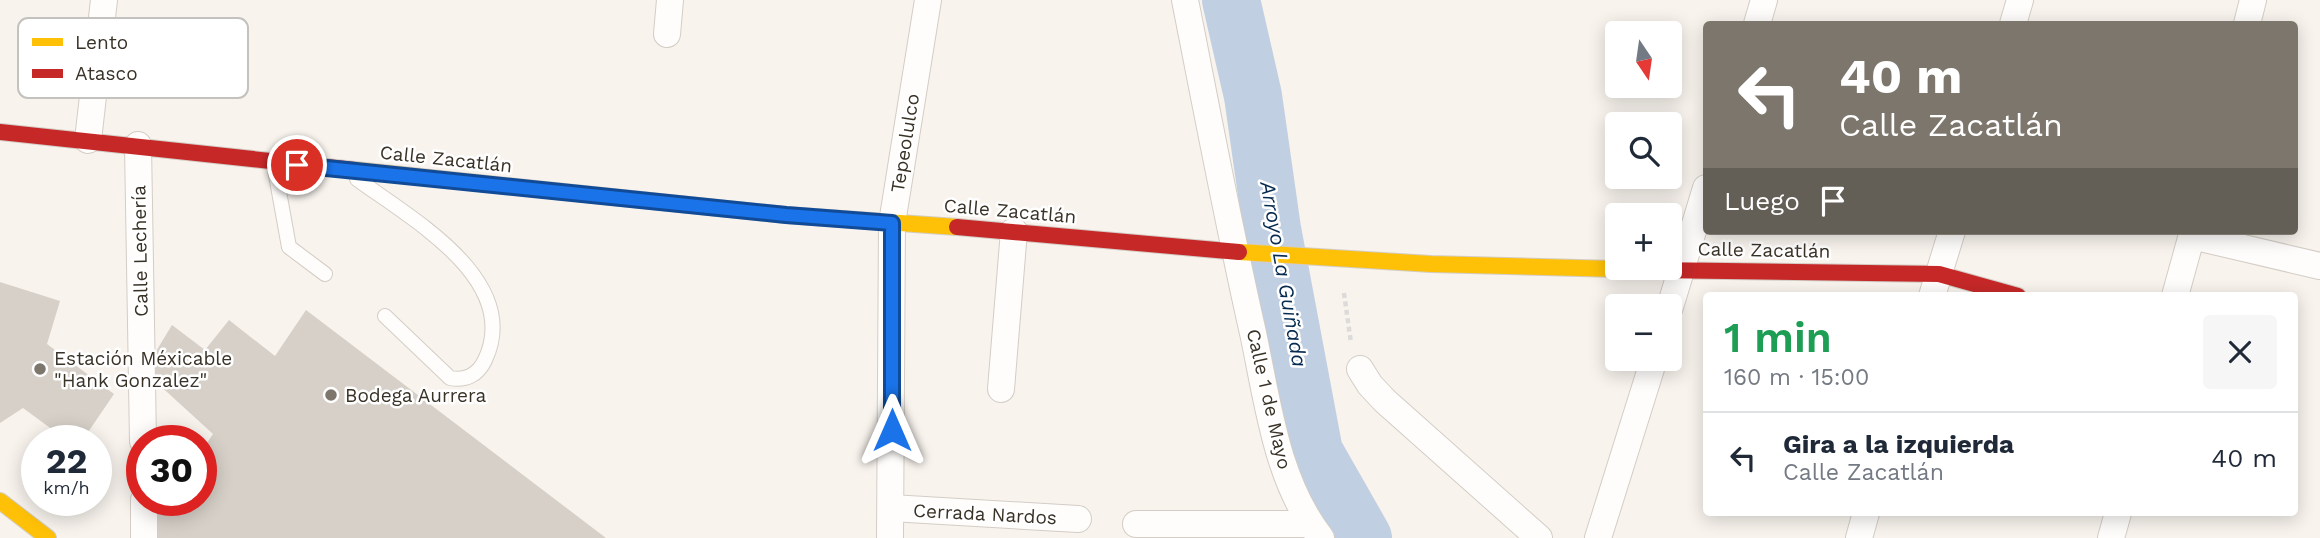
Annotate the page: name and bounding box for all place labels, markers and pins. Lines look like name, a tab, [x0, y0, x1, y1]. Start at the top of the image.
pin	[267, 135, 327, 195]
place label: Estación Méxicable "Hank Gonzalez"	[54, 347, 232, 392]
marker: Estación Méxicable "Hank Gonzalez"	[32, 361, 48, 377]
place label: Bodega Aurrera	[345, 384, 487, 407]
marker: Bodega Aurrera	[323, 387, 339, 403]

